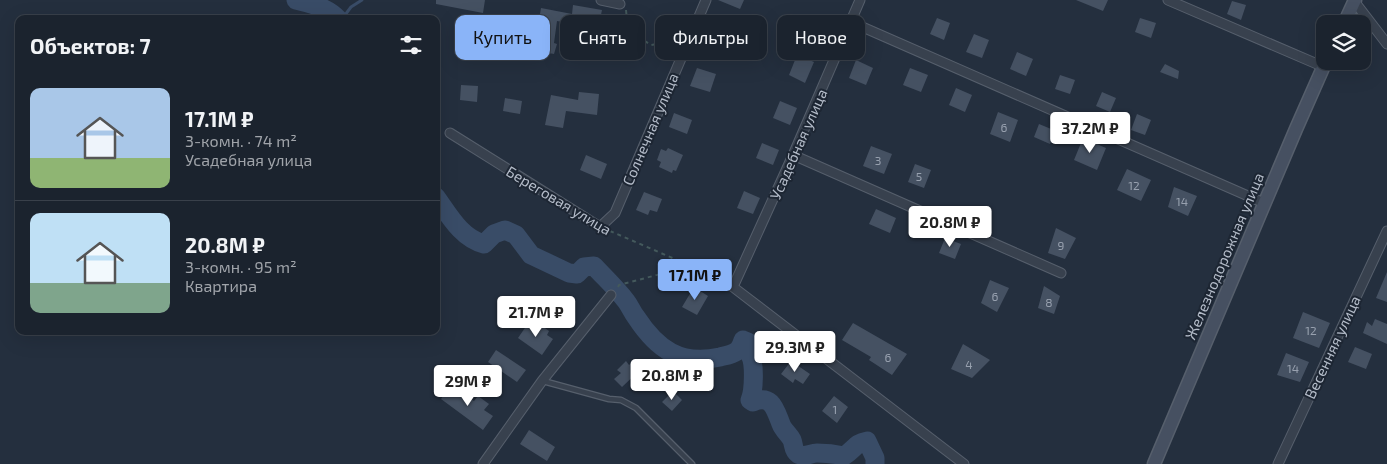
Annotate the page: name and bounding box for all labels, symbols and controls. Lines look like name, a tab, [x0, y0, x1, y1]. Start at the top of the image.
chip: Купить	[455, 15, 550, 60]
chip: Снять	[560, 15, 645, 60]
chip: Фильтры	[655, 15, 767, 60]
chip: Новое	[777, 15, 865, 60]
map controls	[1316, 15, 1371, 70]
button: layers	[1316, 15, 1371, 70]
icon: filters	[397, 31, 425, 59]
text: Объектов: 7	[30, 33, 151, 58]
street label: Солнечная улица	[618, 70, 683, 188]
street label: Усадебная улица	[766, 86, 831, 203]
text: 17.1M ₽	[185, 106, 254, 131]
icon: home	[70, 108, 130, 168]
pin: 37.2M ₽	[1044, 112, 1136, 154]
text: 37.2M ₽	[1061, 118, 1119, 137]
house number: 6	[1001, 120, 1008, 134]
text: 3-комн. · 74 m²	[185, 131, 297, 150]
text: Усадебная улица	[185, 150, 312, 169]
house number: 3	[875, 153, 881, 167]
street label: Береговая улица	[503, 162, 615, 239]
house number: 5	[916, 169, 922, 183]
street label: Железнодорожная улица	[1181, 170, 1268, 343]
house number: 12	[1128, 178, 1140, 192]
house number: 14	[1176, 194, 1188, 208]
pin: 20.8M ₽	[904, 206, 996, 248]
text: 20.8M ₽	[920, 212, 980, 231]
text: 20.8M ₽	[185, 232, 265, 257]
icon: home	[70, 233, 130, 293]
house number: 9	[1058, 238, 1065, 252]
text: 3-комн. · 95 m²	[185, 257, 297, 276]
pin: 17.1M ₽	[649, 258, 741, 301]
text: 17.1M ₽	[669, 265, 721, 284]
text: Квартира	[185, 276, 257, 295]
house number: 6	[992, 289, 999, 303]
street label: Весенняя улица	[1300, 293, 1365, 402]
house number: 8	[1045, 295, 1053, 309]
pin: 21.7M ₽	[490, 296, 582, 338]
text: 21.7M ₽	[508, 302, 564, 321]
house number: 12	[1305, 323, 1317, 337]
pin: 29.3M ₽	[749, 330, 841, 373]
text: 29.3M ₽	[765, 337, 825, 356]
house number: 6	[885, 350, 892, 364]
house number: 4	[965, 357, 973, 371]
pin: 20.8M ₽	[626, 358, 718, 401]
house number: 14	[1287, 361, 1299, 375]
pin: 29M ₽	[433, 364, 503, 407]
text: 20.8M ₽	[642, 365, 702, 384]
text: 29M ₽	[445, 371, 491, 390]
house number: 1	[833, 402, 837, 416]

